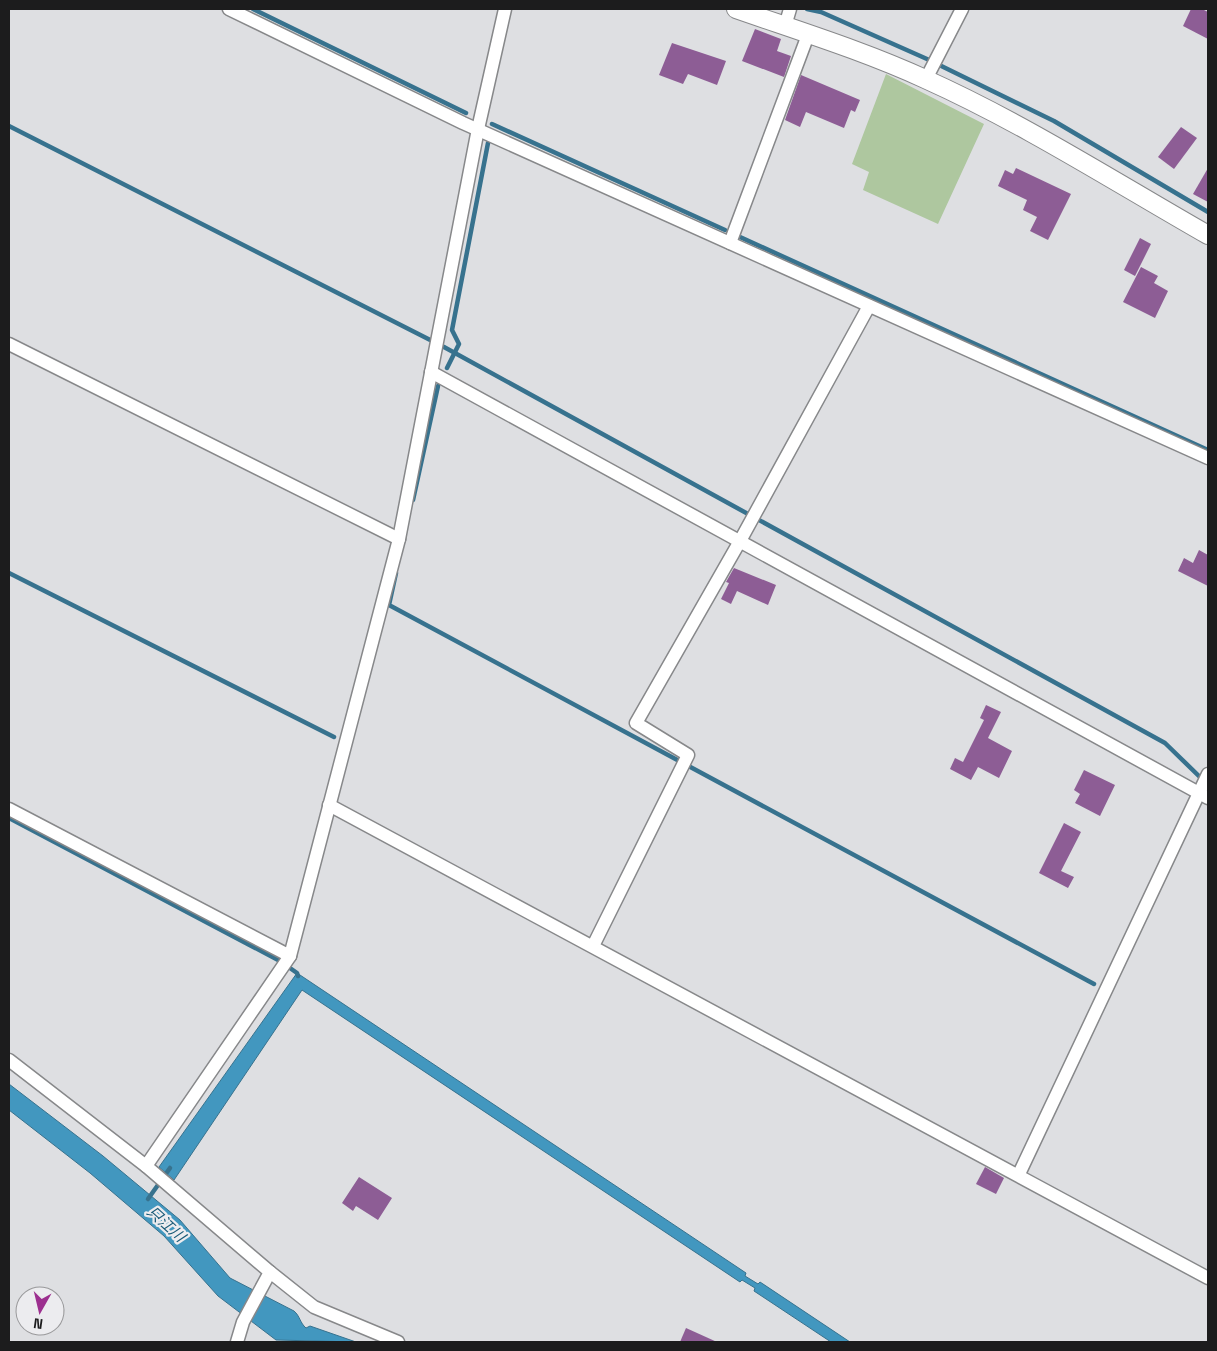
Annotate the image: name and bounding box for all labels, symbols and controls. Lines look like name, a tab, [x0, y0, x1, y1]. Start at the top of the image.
water label: 只江川	[143, 1202, 191, 1247]
north arrow	[15, 1286, 65, 1336]
text: N	[32, 1314, 44, 1333]

